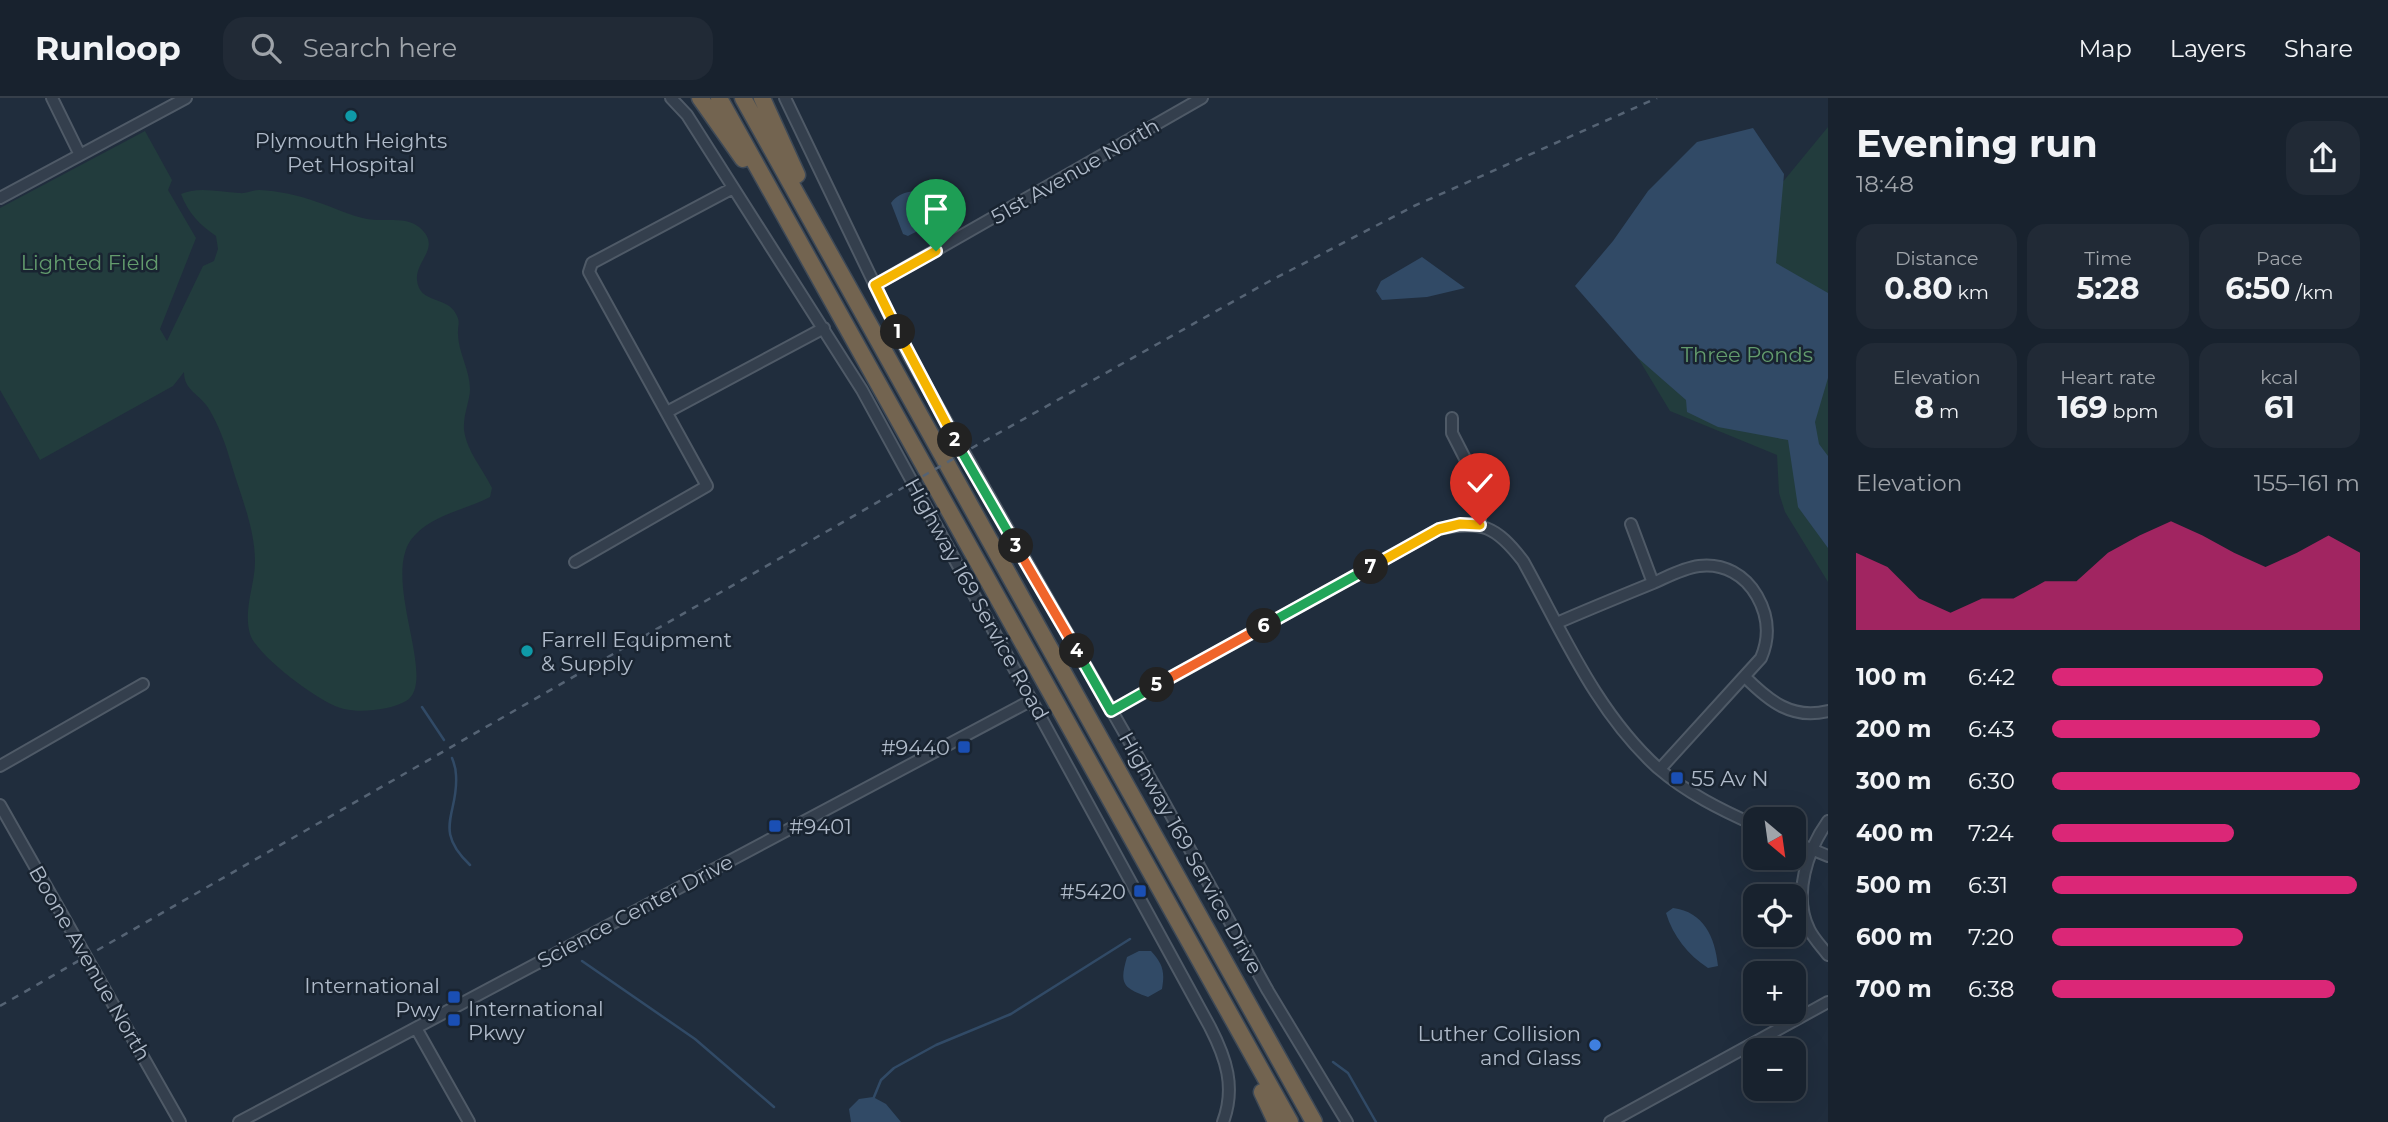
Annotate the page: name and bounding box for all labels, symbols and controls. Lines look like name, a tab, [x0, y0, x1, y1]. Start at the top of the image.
search box	[223, 17, 713, 80]
text: Runloop	[35, 28, 181, 68]
icon: search	[247, 29, 285, 67]
text: Search here	[303, 32, 457, 64]
text: Map	[2078, 34, 2132, 63]
text: Layers	[2170, 34, 2246, 63]
text: Share	[2284, 34, 2353, 63]
marker: Plymouth Heights Pet Hospital	[343, 108, 359, 124]
street label: 51st Avenue North	[986, 113, 1164, 229]
text: Evening run	[1856, 120, 2098, 167]
button: share	[2286, 121, 2360, 195]
place label: Plymouth Heights Pet Hospital	[255, 128, 447, 177]
text: 18:48	[1856, 170, 1914, 198]
pin	[906, 179, 966, 251]
icon: arrive	[917, 190, 955, 228]
text: Distance	[1895, 247, 1978, 270]
text: Time	[2084, 247, 2132, 270]
text: Pace	[2256, 247, 2303, 270]
park label: Lighted Field	[21, 250, 159, 275]
text: 0.80	[1884, 270, 1953, 307]
text: 5:28	[2076, 270, 2140, 307]
text: 6:50	[2225, 270, 2291, 307]
text: km	[1953, 281, 1989, 304]
text: /km	[2291, 281, 2333, 304]
pin: 1	[880, 314, 916, 350]
text: 1	[894, 320, 901, 343]
park label: Three Ponds	[1681, 342, 1813, 367]
text: Elevation	[1893, 366, 1981, 389]
text: Heart rate	[2060, 366, 2156, 389]
text: kcal	[2260, 366, 2298, 389]
text: 8	[1914, 389, 1934, 426]
text: 169	[2058, 389, 2108, 426]
text: 61	[2264, 389, 2295, 426]
text: m	[1934, 400, 1959, 423]
text: bpm	[2108, 400, 2158, 423]
pin: 2	[937, 422, 972, 458]
text: 2	[949, 428, 960, 451]
pin	[1450, 453, 1510, 525]
icon: check	[1461, 464, 1499, 502]
text: Elevation	[1856, 469, 1962, 497]
text: 155–161 m	[2254, 469, 2360, 497]
street label: Highway 169 Service Road	[900, 474, 1054, 724]
pin: 3	[998, 528, 1034, 564]
text: 3	[1010, 534, 1021, 557]
pin: 7	[1354, 550, 1388, 584]
text: 7	[1365, 555, 1376, 578]
pin: 6	[1246, 608, 1282, 644]
text: 6	[1257, 614, 1270, 637]
place label: Farrell Equipment & Supply	[541, 627, 732, 676]
pin: 4	[1060, 634, 1094, 668]
text: 4	[1070, 639, 1083, 662]
marker: Farrell Equipment & Supply	[519, 643, 535, 659]
text: 100 m	[1856, 663, 1927, 691]
text: 6:42	[1968, 663, 2015, 691]
pin: 5	[1140, 668, 1174, 702]
text: 5	[1151, 673, 1162, 696]
text: 200 m	[1856, 715, 1931, 743]
text: 6:43	[1968, 715, 2015, 743]
street label: Highway 169 Service Drive	[1114, 728, 1268, 978]
place label: #9440	[881, 735, 950, 760]
marker: #9440	[956, 739, 972, 755]
place label: 55 Av N	[1691, 766, 1769, 791]
text: 300 m	[1856, 767, 1932, 795]
text: 6:30	[1968, 767, 2015, 795]
marker: 55 Av N	[1669, 770, 1685, 786]
north arrow	[1743, 807, 1806, 870]
map controls	[1743, 807, 1806, 1101]
place label: #9401	[789, 814, 852, 839]
marker: #9401	[767, 818, 783, 834]
text: 400 m	[1856, 819, 1934, 847]
text: 7:24	[1968, 819, 2014, 847]
street label: Science Center Drive	[533, 849, 737, 973]
street label: Boone Avenue North	[24, 861, 156, 1065]
text: 500 m	[1856, 871, 1932, 899]
text: 6:31	[1968, 871, 2008, 899]
place label: #5420	[1060, 879, 1126, 904]
marker: #5420	[1132, 883, 1148, 899]
button: locate	[1743, 884, 1806, 947]
text: 600 m	[1856, 923, 1933, 951]
text: 7:20	[1968, 923, 2014, 951]
button: +	[1743, 961, 1806, 1024]
place label: International Pwy	[304, 973, 441, 1022]
text: 700 m	[1856, 975, 1932, 1003]
text: 6:38	[1968, 975, 2015, 1003]
marker: International Pwy	[446, 989, 462, 1005]
place label: International Pkwy	[468, 996, 604, 1045]
marker: International Pkwy	[446, 1012, 462, 1028]
place label: Luther Collision and Glass	[1418, 1021, 1581, 1070]
marker: Luther Collision and Glass	[1587, 1037, 1603, 1053]
button: −	[1743, 1038, 1806, 1101]

